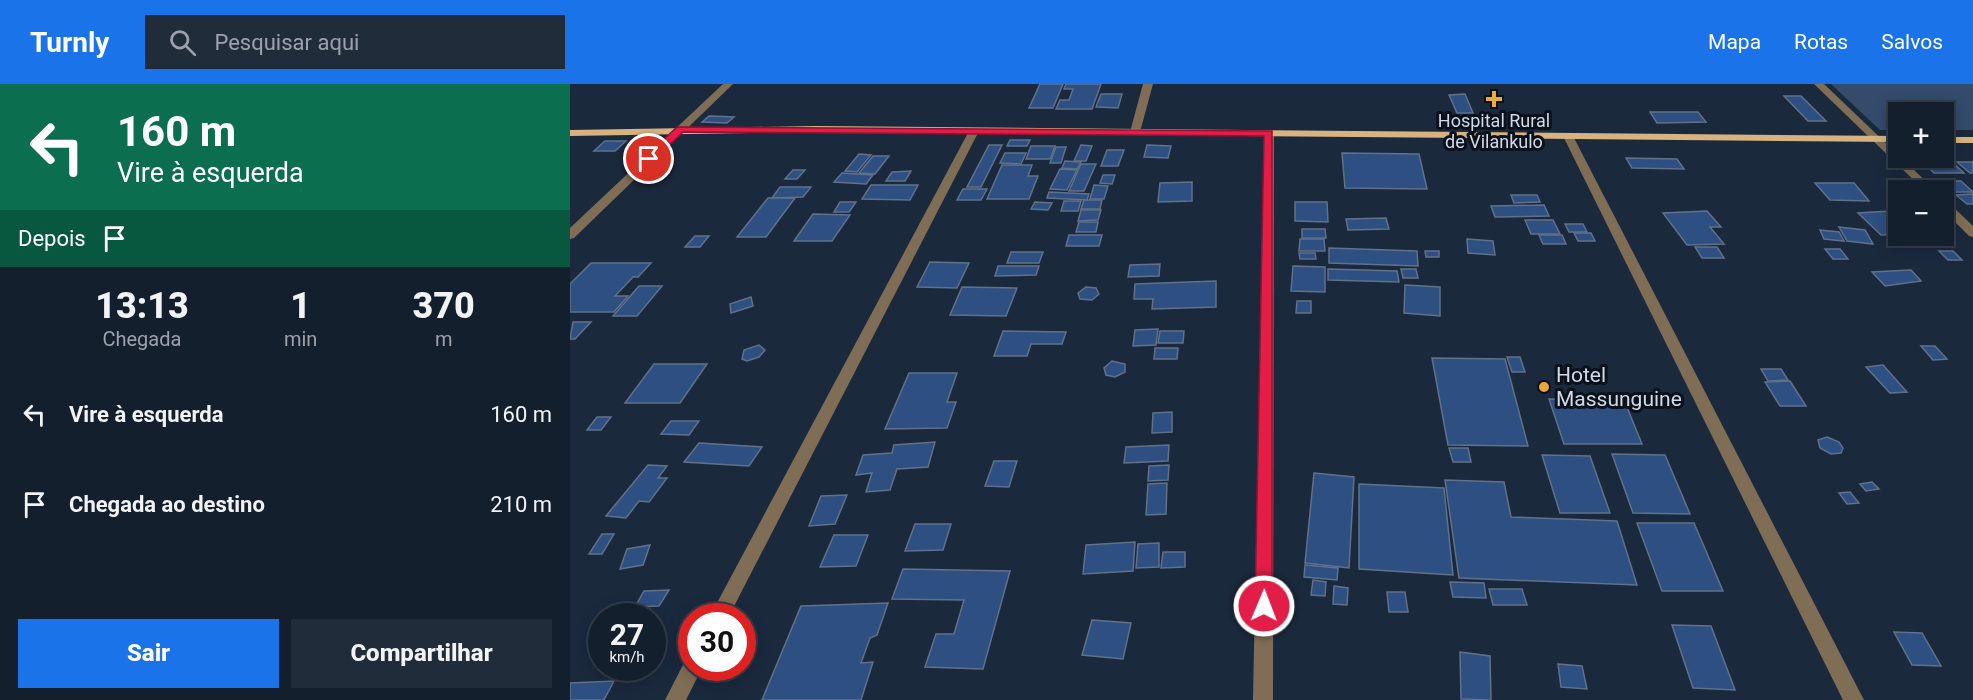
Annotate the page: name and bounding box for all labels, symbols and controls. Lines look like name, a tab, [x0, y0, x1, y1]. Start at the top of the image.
search box	[145, 15, 565, 69]
text: Turnly	[30, 26, 109, 59]
icon: search	[166, 26, 199, 59]
text: Pesquisar aqui	[214, 30, 359, 55]
text: Mapa	[1708, 30, 1761, 54]
text: Rotas	[1794, 30, 1848, 54]
text: Salvos	[1881, 30, 1943, 54]
marker: Hospital Rural de Vilankulo	[1485, 90, 1503, 108]
map controls	[1888, 102, 1954, 246]
button: +	[1888, 102, 1954, 168]
text: 160 m	[117, 107, 236, 156]
icon: left	[18, 108, 96, 186]
place label: Hospital Rural de Vilankulo	[1438, 110, 1550, 152]
pin	[623, 133, 674, 184]
icon: arrive	[632, 142, 665, 175]
text: Vire à esquerda	[117, 157, 304, 189]
button: −	[1888, 180, 1954, 246]
icon: arrive	[98, 222, 131, 255]
text: Depois	[18, 226, 86, 251]
text: 13:13	[95, 285, 189, 327]
text: 1	[290, 285, 311, 327]
text: 370	[413, 285, 475, 327]
text: Chegada	[102, 327, 181, 351]
text: min	[284, 327, 317, 351]
text: m	[435, 327, 452, 351]
place label: Hotel Massunguine	[1556, 363, 1682, 411]
marker: Hotel Massunguine	[1537, 380, 1551, 394]
icon: left	[18, 398, 51, 431]
text: Vire à esquerda	[69, 402, 223, 427]
text: 160 m	[490, 402, 552, 427]
icon: arrive	[18, 488, 51, 521]
text: Chegada ao destino	[69, 492, 265, 517]
text: 210 m	[490, 492, 552, 517]
position arrow	[1232, 574, 1296, 638]
speed limit sign: 30	[678, 603, 756, 681]
text: 27	[610, 617, 644, 652]
button: Sair	[18, 619, 279, 688]
button: Compartilhar	[291, 619, 552, 688]
text: km/h	[609, 648, 645, 666]

